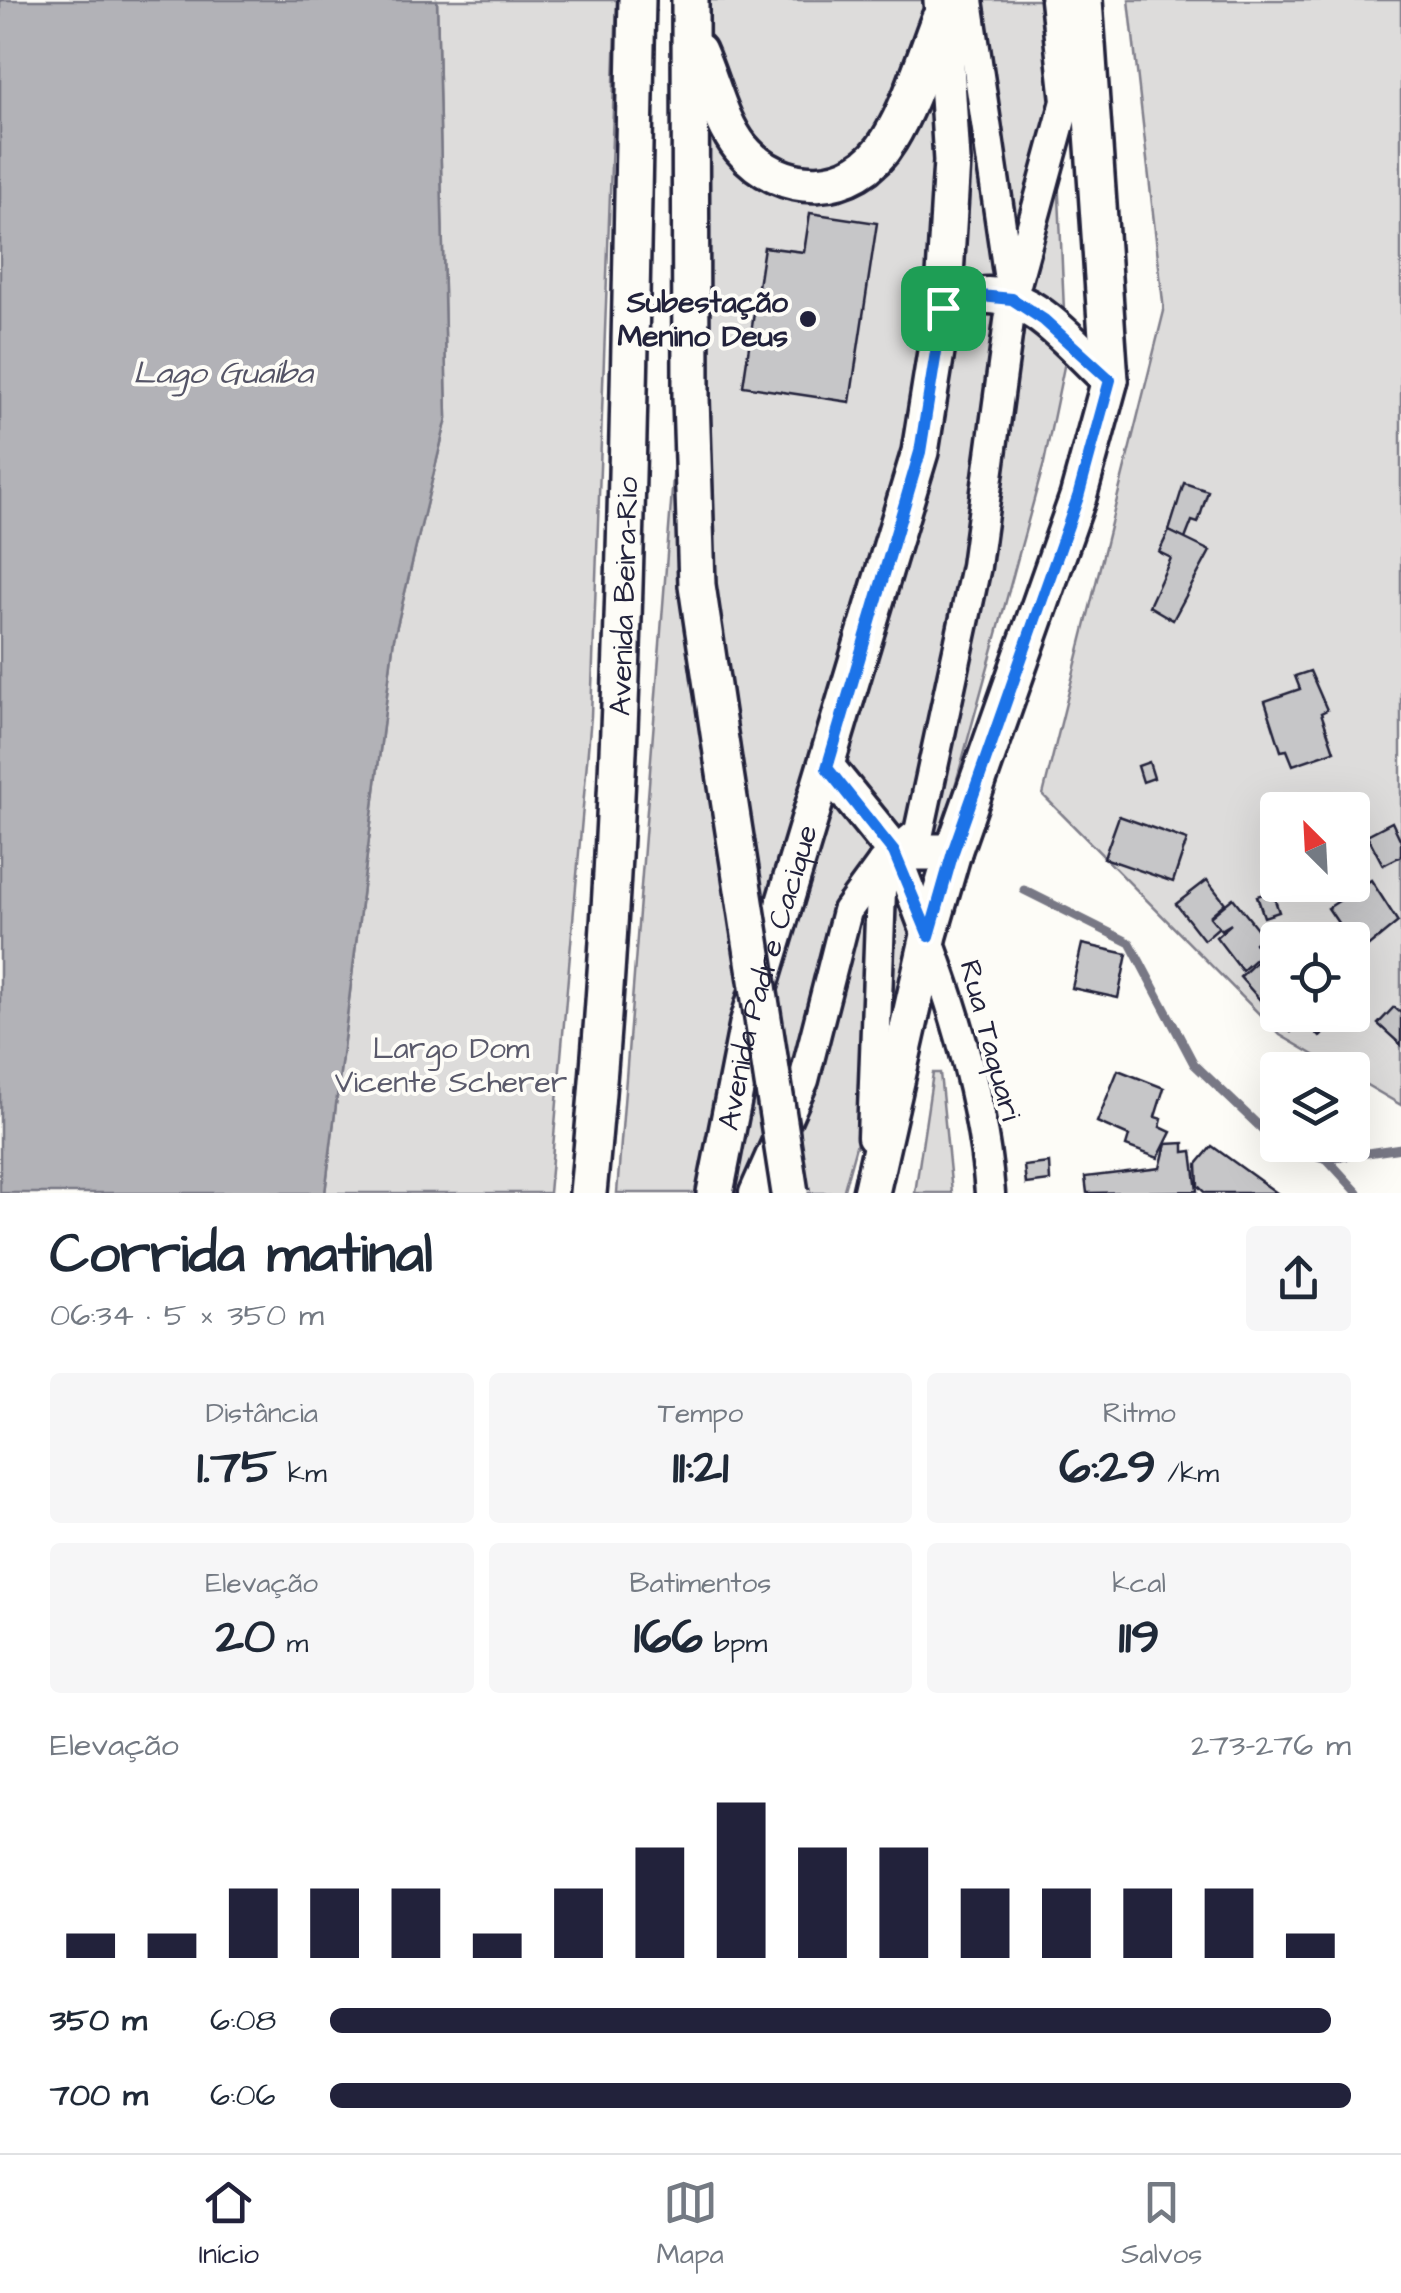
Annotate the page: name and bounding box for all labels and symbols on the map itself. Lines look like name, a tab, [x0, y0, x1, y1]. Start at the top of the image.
pin	[901, 266, 986, 351]
place label: Subestação Menino Deus	[618, 282, 788, 358]
marker: Subestação Menino Deus	[797, 308, 819, 330]
water label: Lago Guaíba	[133, 351, 314, 397]
street label: Avenida Beira-Rio	[600, 476, 649, 717]
north arrow	[1260, 792, 1370, 902]
street label: Avenida Padre Cacique	[708, 820, 829, 1134]
street label: Rua Taquari	[948, 955, 1032, 1126]
park label: Largo Dom Vicente Scherer	[335, 1028, 567, 1104]

